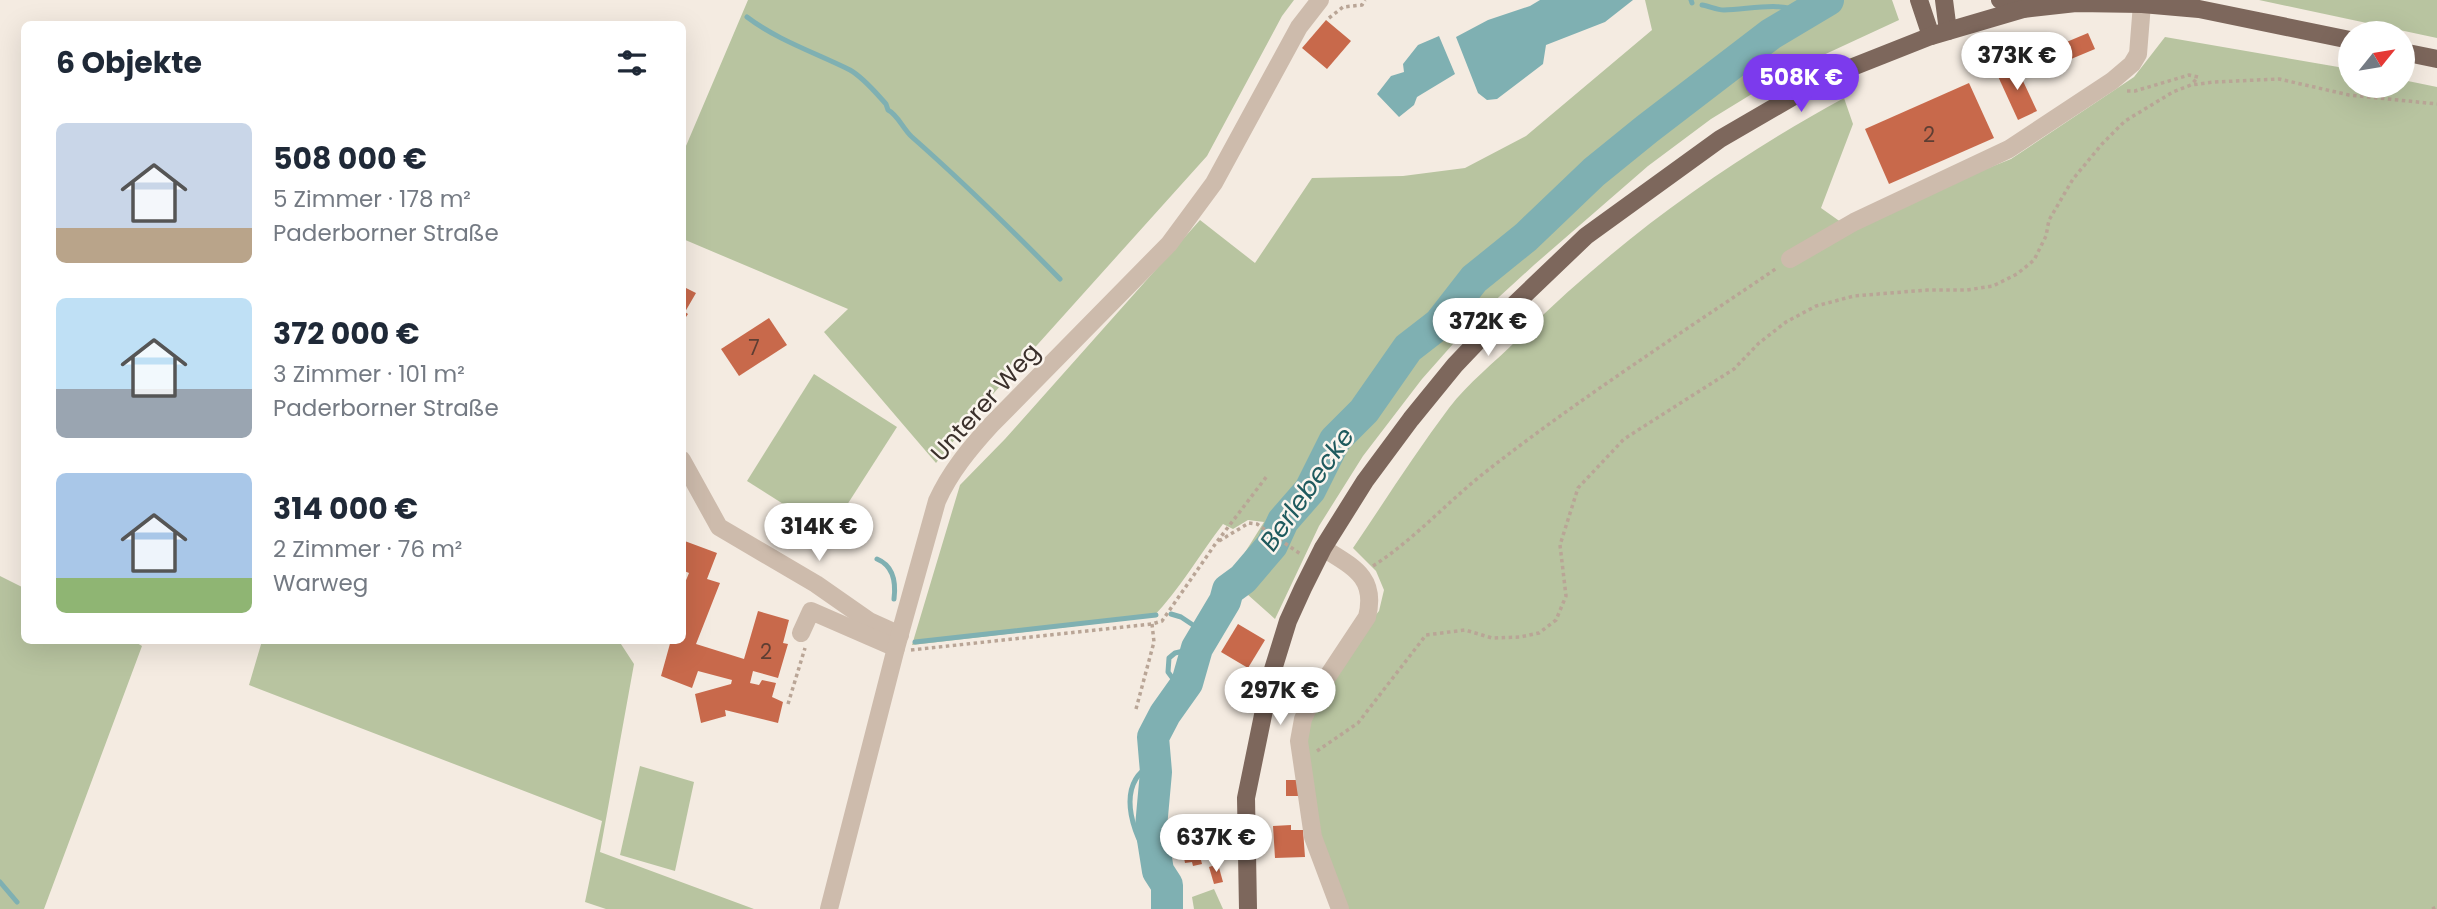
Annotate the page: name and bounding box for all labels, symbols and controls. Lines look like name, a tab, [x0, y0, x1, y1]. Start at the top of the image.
north arrow	[2338, 21, 2415, 98]
map controls	[2338, 21, 2415, 98]
pin: 373K €	[1960, 32, 2074, 92]
text: 373K €	[1977, 39, 2057, 71]
text: 6 Objekte	[56, 41, 202, 84]
icon: filters	[613, 44, 651, 82]
pin: 508K €	[1744, 54, 1858, 114]
text: 508K €	[1759, 61, 1843, 93]
house number: 2	[1923, 120, 1935, 149]
text: 508 000 €	[273, 137, 427, 180]
icon: home	[112, 151, 196, 235]
text: 5 Zimmer · 178 m²	[273, 183, 471, 215]
text: Paderborner Straße	[273, 217, 499, 249]
pin: 372K €	[1431, 298, 1545, 358]
text: 372K €	[1449, 305, 1527, 337]
text: 372 000 €	[273, 312, 420, 355]
icon: home	[112, 326, 196, 410]
house number: 7	[748, 333, 760, 362]
street label: Unterer Weg	[923, 336, 1047, 468]
text: 3 Zimmer · 101 m²	[273, 358, 465, 390]
text: Paderborner Straße	[273, 392, 499, 424]
water label: Berlebecke	[1251, 420, 1363, 558]
text: 314 000 €	[273, 487, 418, 530]
icon: home	[112, 501, 196, 585]
pin: 314K €	[762, 504, 876, 563]
text: 314K €	[780, 510, 858, 542]
text: 2 Zimmer · 76 m²	[273, 533, 462, 565]
text: Warweg	[273, 567, 368, 599]
house number: 2	[760, 637, 772, 666]
pin: 297K €	[1223, 668, 1337, 727]
text: 297K €	[1241, 674, 1319, 706]
pin: 637K €	[1159, 814, 1273, 874]
text: 637K €	[1176, 821, 1256, 853]

